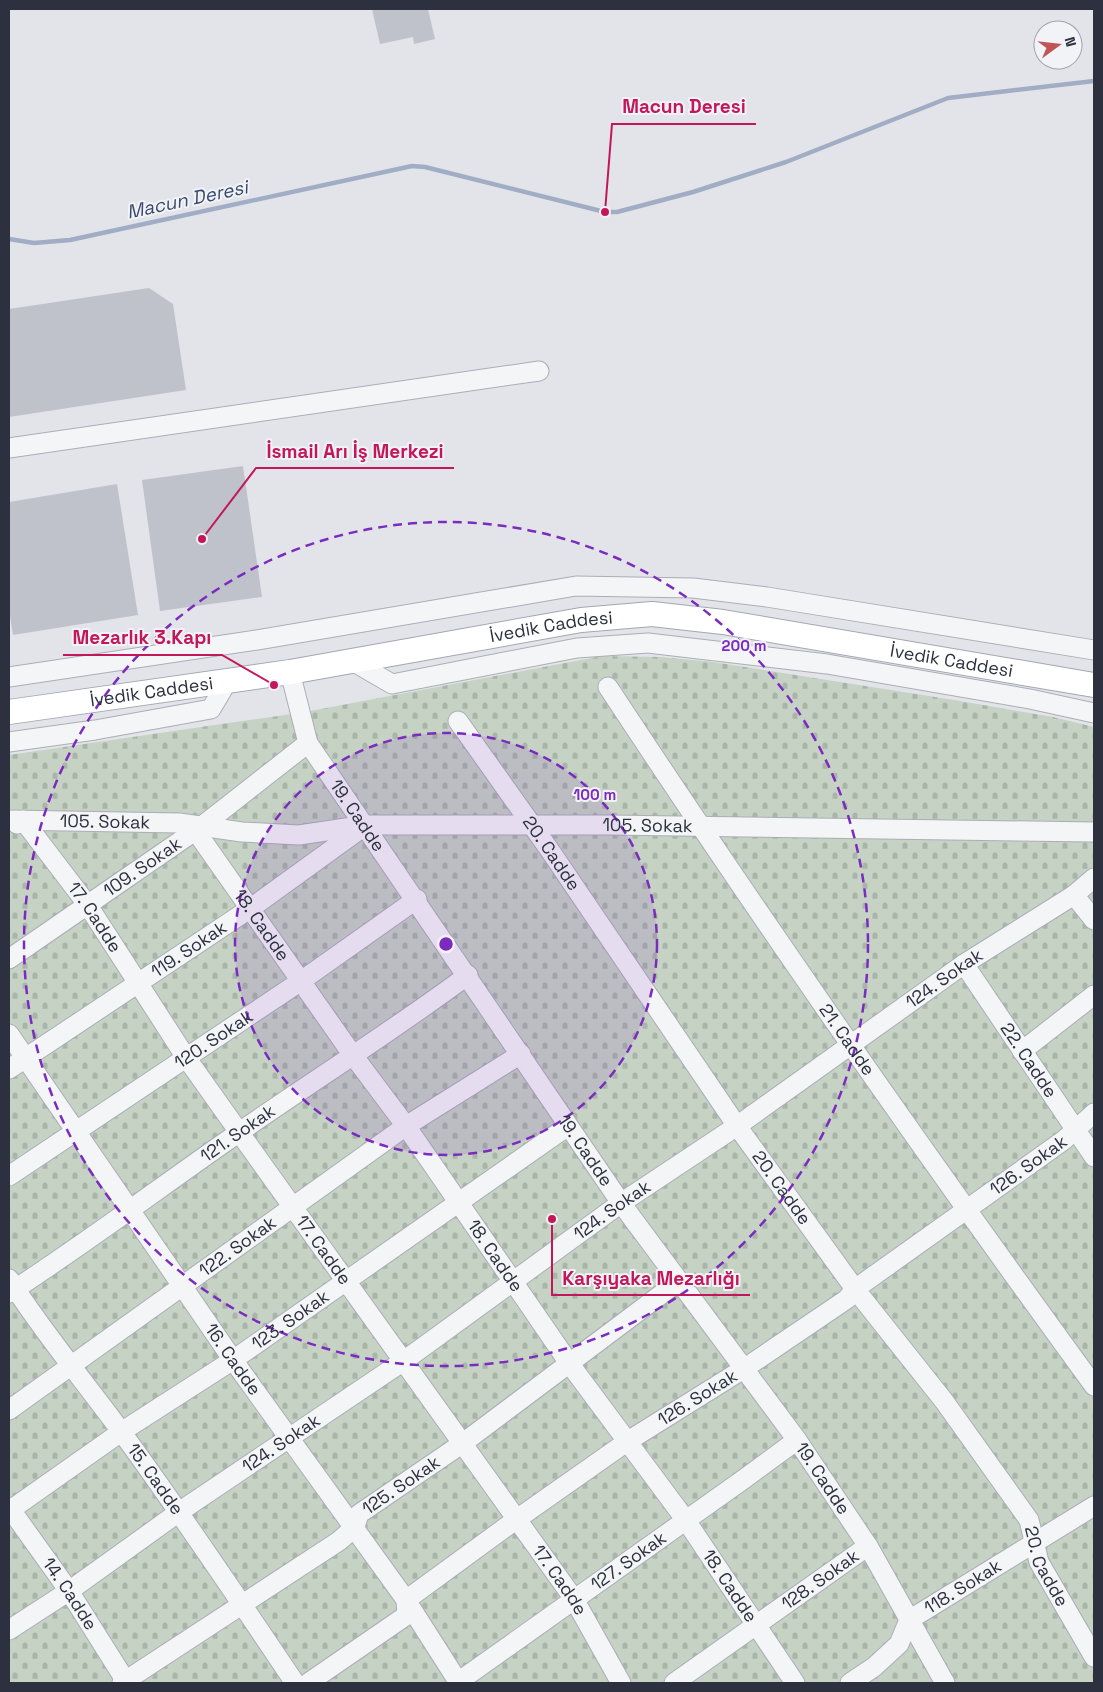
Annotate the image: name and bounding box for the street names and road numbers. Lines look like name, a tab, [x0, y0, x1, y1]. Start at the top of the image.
street label: İvedik Caddesi	[488, 605, 613, 647]
street label: İvedik Caddesi	[889, 639, 1015, 682]
street label: İvedik Caddesi	[88, 671, 215, 711]
street label: 19. Cadde	[325, 775, 391, 856]
street label: 105. Sokak	[60, 809, 151, 833]
street label: 20. Cadde	[518, 811, 586, 895]
street label: 105. Sokak	[602, 813, 693, 837]
street label: 109. Sokak	[98, 831, 186, 902]
street label: 17. Cadde	[63, 877, 127, 957]
street label: 18. Cadde	[229, 884, 295, 965]
street label: 119. Sokak	[146, 915, 231, 982]
street label: 124. Sokak	[901, 943, 987, 1013]
street label: 21. Cadde	[814, 999, 880, 1080]
street label: 120. Sokak	[170, 1004, 257, 1074]
street label: 22. Cadde	[996, 1018, 1063, 1102]
street label: 121. Sokak	[195, 1099, 280, 1167]
street label: 19. Cadde	[553, 1110, 618, 1191]
street label: 126. Sokak	[985, 1129, 1072, 1200]
street label: 20. Cadde	[747, 1146, 817, 1229]
street label: 124. Sokak	[569, 1174, 655, 1245]
street label: 17. Cadde	[291, 1210, 357, 1289]
street label: 122. Sokak	[194, 1211, 281, 1282]
street label: 18. Cadde	[463, 1215, 529, 1296]
street label: 123. Sokak	[247, 1284, 333, 1355]
street label: 16. Cadde	[200, 1319, 267, 1400]
street label: 126. Sokak	[653, 1364, 742, 1431]
street label: 124. Sokak	[237, 1408, 325, 1477]
street label: 19. Cadde	[791, 1437, 856, 1519]
street label: 15. Cadde	[123, 1439, 189, 1519]
street label: 125. Sokak	[357, 1450, 444, 1520]
street label: 20. Cadde	[1020, 1524, 1074, 1610]
street label: 127. Sokak	[586, 1526, 671, 1595]
street label: 17. Cadde	[528, 1540, 593, 1619]
street label: 128. Sokak	[777, 1544, 864, 1615]
street label: 18. Cadde	[698, 1545, 763, 1626]
street label: 14. Cadde	[38, 1553, 103, 1634]
street label: 118. Sokak	[920, 1554, 1006, 1619]

